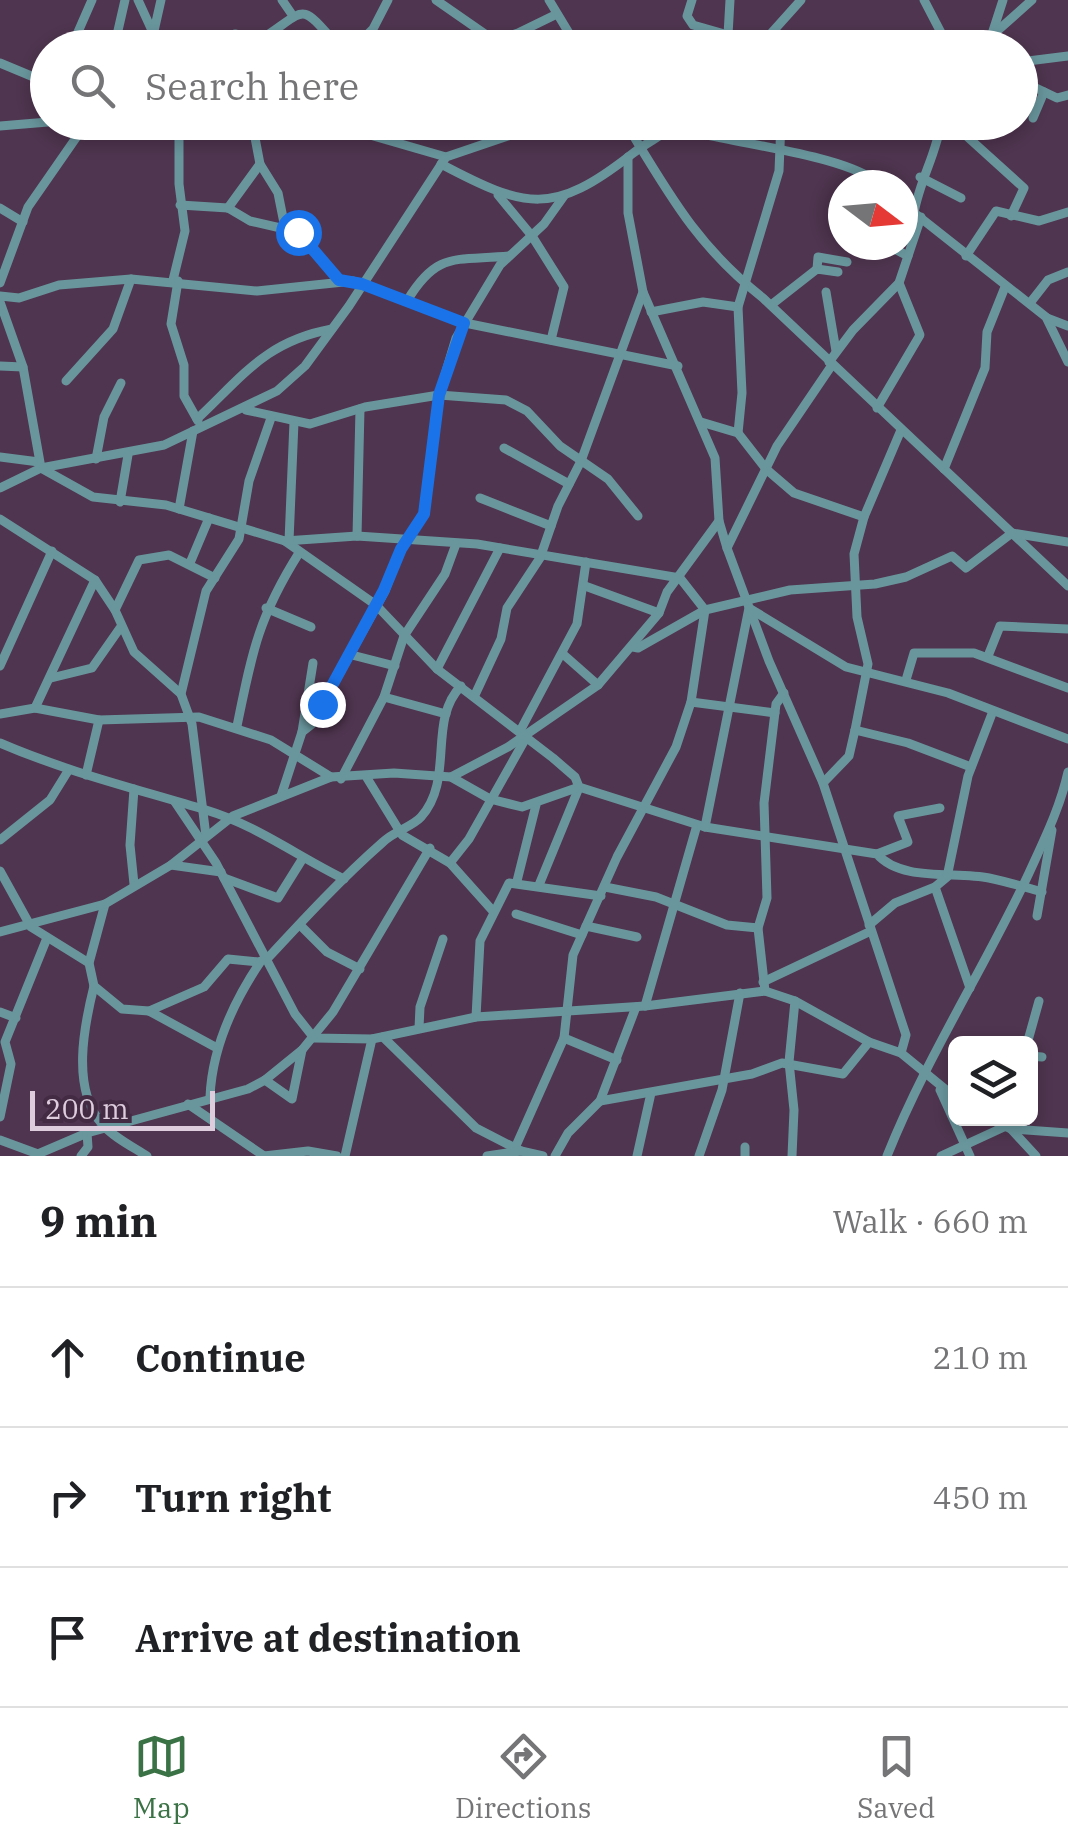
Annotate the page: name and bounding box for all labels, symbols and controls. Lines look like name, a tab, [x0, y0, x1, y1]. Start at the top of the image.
search box	[30, 30, 1038, 140]
icon: search	[65, 58, 120, 113]
text: Search here	[145, 61, 359, 110]
north arrow	[828, 170, 918, 260]
route start	[276, 210, 322, 256]
route end	[300, 682, 346, 728]
map controls	[948, 1036, 1038, 1126]
button: layers	[948, 1036, 1038, 1126]
scale bar	[30, 1086, 215, 1130]
text: 200 m	[45, 1090, 129, 1127]
text: 9 min	[40, 1194, 158, 1249]
text: Walk · 660 m	[832, 1200, 1028, 1242]
icon: ahead	[40, 1330, 95, 1385]
text: Continue	[135, 1333, 306, 1382]
text: 210 m	[932, 1336, 1028, 1378]
icon: right	[40, 1470, 95, 1525]
text: Turn right	[135, 1473, 331, 1522]
text: 450 m	[932, 1476, 1028, 1518]
icon: arrive	[40, 1610, 95, 1665]
text: Arrive at destination	[135, 1613, 521, 1662]
tab: Map	[133, 1729, 190, 1826]
tab: Directions	[455, 1729, 592, 1826]
tab: Saved	[857, 1729, 935, 1826]

